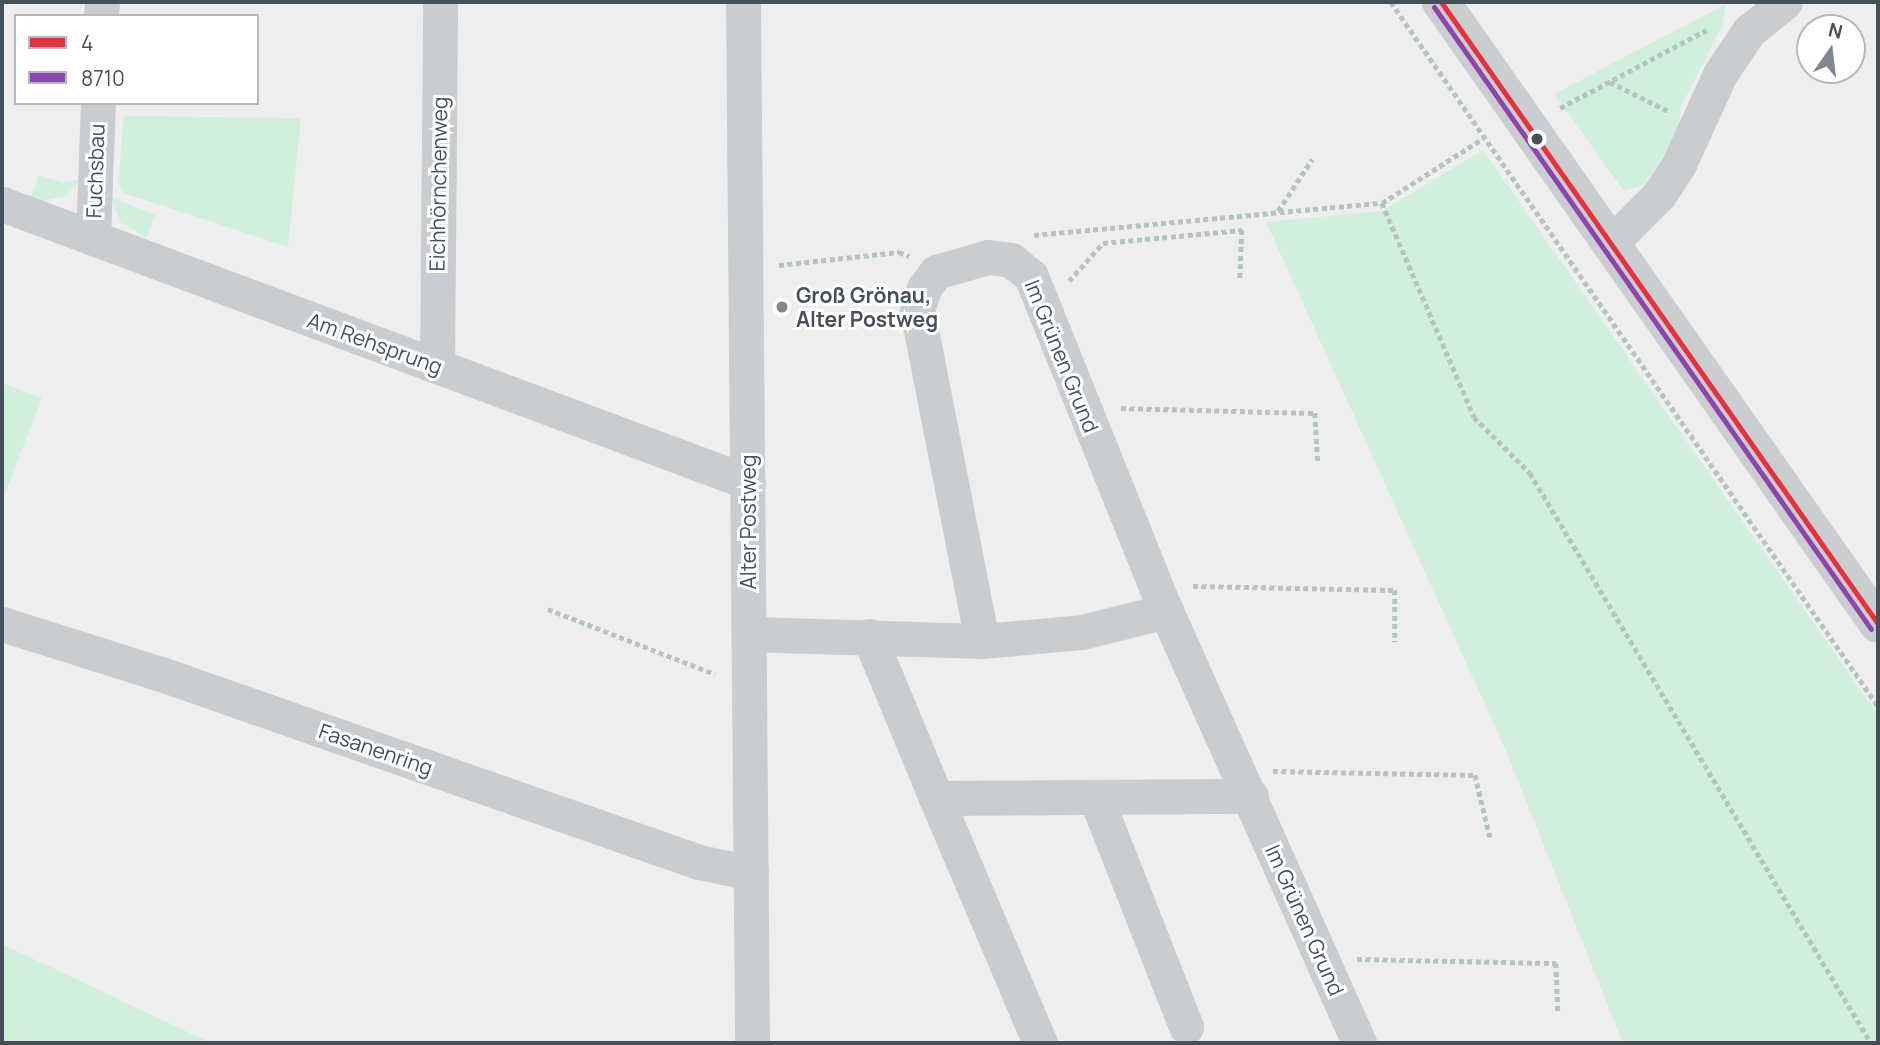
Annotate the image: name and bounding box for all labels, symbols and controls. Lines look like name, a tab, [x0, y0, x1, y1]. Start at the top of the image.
legend	[14, 14, 259, 105]
north arrow	[1796, 14, 1866, 84]
text: N	[1826, 16, 1845, 45]
text: 4	[81, 29, 93, 57]
text: 8710	[81, 64, 125, 92]
street label: Eichhörnchenweg	[424, 96, 452, 272]
street label: Fuchsbau	[81, 123, 109, 219]
unlabelled marker	[1530, 132, 1544, 146]
street label: Im Grünen Grund	[1020, 276, 1104, 436]
place label: Groß Grönau, Alter Postweg	[796, 282, 938, 332]
marker: Groß Grönau, Alter Postweg	[774, 299, 790, 315]
street label: Am Rehsprung	[304, 307, 446, 379]
street label: Alter Postweg	[735, 454, 761, 590]
street label: Fasanenring	[316, 718, 436, 780]
street label: Im Grünen Grund	[1260, 841, 1350, 999]

